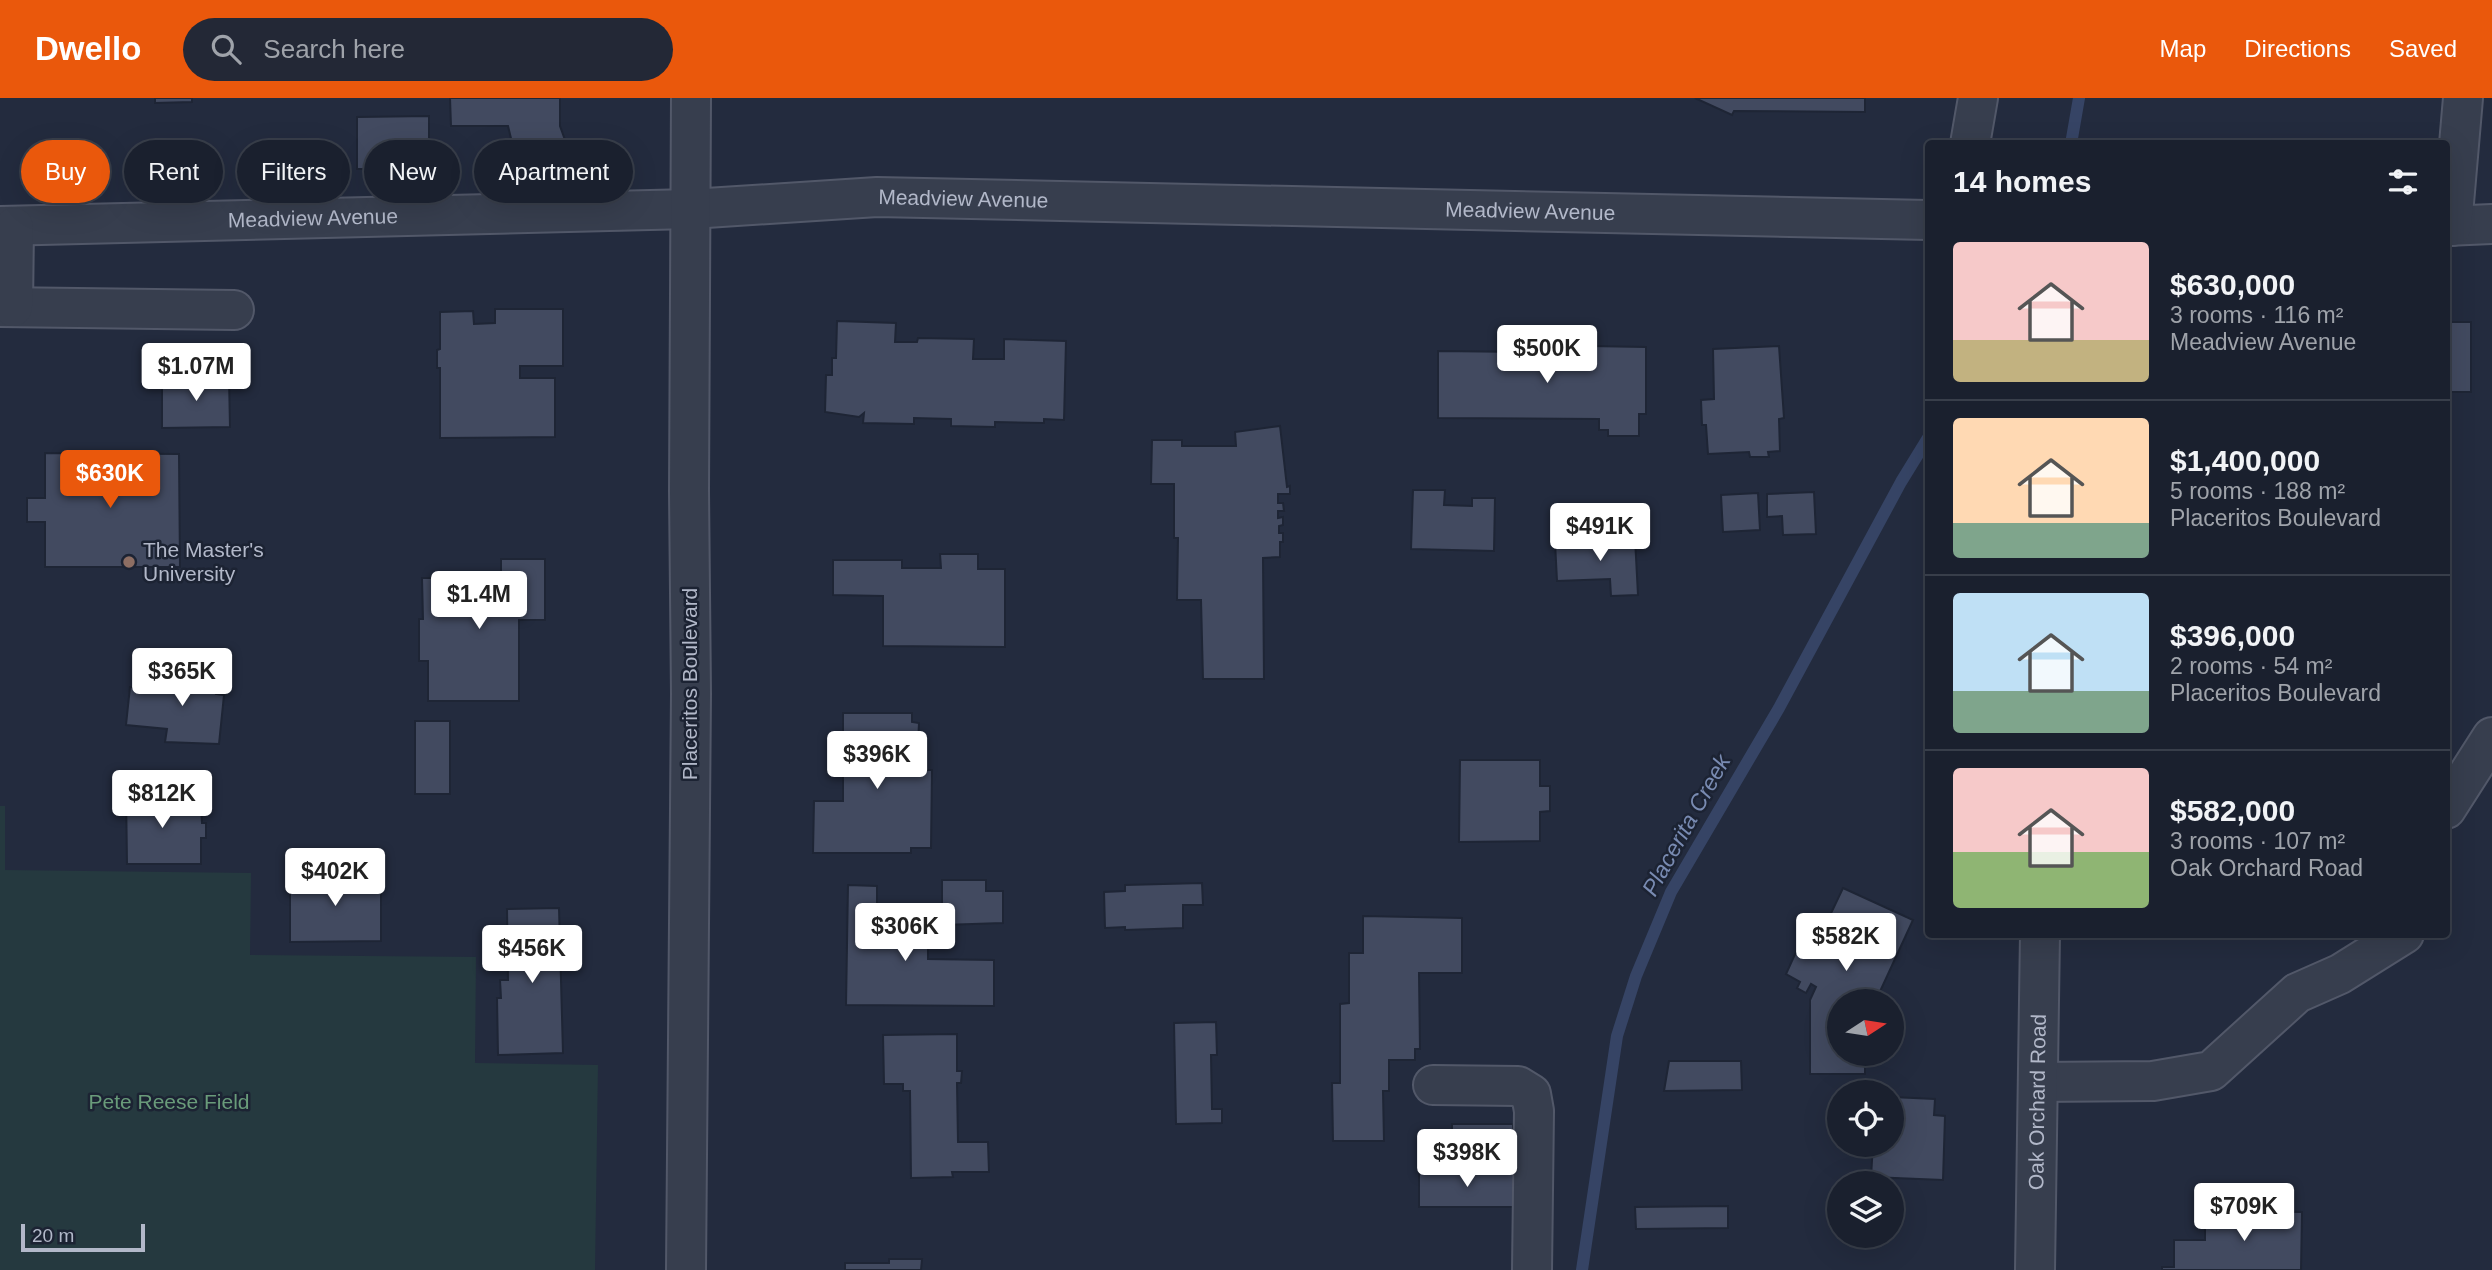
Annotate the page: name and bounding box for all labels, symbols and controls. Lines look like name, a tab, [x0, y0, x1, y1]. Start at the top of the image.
search box	[183, 18, 673, 81]
text: Dwello	[35, 30, 141, 67]
icon: search	[207, 30, 245, 68]
text: Search here	[263, 34, 405, 64]
text: Map	[2160, 35, 2206, 62]
text: Directions	[2244, 35, 2351, 62]
text: Saved	[2389, 35, 2457, 62]
chip: Buy	[21, 140, 110, 203]
chip: Rent	[124, 140, 223, 203]
chip: Filters	[237, 140, 350, 203]
chip: New	[364, 140, 460, 203]
chip: Apartment	[474, 140, 633, 203]
icon: filters	[2384, 163, 2422, 201]
text: 14 homes	[1953, 165, 2091, 198]
street label: Meadview Avenue	[878, 185, 1049, 212]
street label: Meadview Avenue	[1445, 197, 1616, 224]
street label: Meadview Avenue	[228, 204, 398, 231]
text: $630,000	[2170, 268, 2295, 301]
icon: home	[2009, 270, 2093, 354]
text: 3 rooms · 116 m²	[2170, 302, 2343, 328]
pin: $500K	[1498, 326, 1596, 385]
text: Meadview Avenue	[2170, 329, 2356, 355]
text: $500K	[1513, 335, 1581, 361]
pin: $1.07M	[139, 344, 253, 403]
text: $1.07M	[158, 353, 234, 379]
text: $1,400,000	[2170, 444, 2320, 477]
icon: home	[2009, 446, 2093, 530]
pin: $630K	[61, 450, 159, 510]
text: $630K	[76, 460, 144, 486]
text: 5 rooms · 188 m²	[2170, 478, 2345, 504]
pin: $491K	[1551, 504, 1649, 563]
text: Placeritos Boulevard	[2170, 505, 2381, 531]
text: $491K	[1566, 513, 1634, 539]
place label: The Master's University	[143, 538, 264, 585]
marker: The Master's University	[121, 554, 137, 570]
pin: $1.4M	[430, 572, 528, 631]
text: $1.4M	[447, 581, 511, 607]
street label: Placeritos Boulevard	[678, 588, 701, 780]
text: $396,000	[2170, 619, 2295, 652]
icon: home	[2009, 621, 2093, 705]
pin: $365K	[133, 648, 231, 708]
text: 2 rooms · 54 m²	[2170, 653, 2332, 679]
text: $365K	[148, 658, 216, 684]
text: Placeritos Boulevard	[2170, 680, 2381, 706]
pin: $396K	[828, 732, 926, 791]
text: $396K	[843, 741, 911, 767]
water label: Placerita Creek	[1637, 749, 1736, 900]
pin: $812K	[113, 770, 211, 830]
text: $812K	[128, 780, 196, 806]
text: $582,000	[2170, 794, 2295, 827]
icon: home	[2009, 796, 2093, 880]
text: 3 rooms · 107 m²	[2170, 828, 2345, 854]
pin: $402K	[286, 848, 384, 908]
text: Oak Orchard Road	[2170, 855, 2363, 881]
text: $402K	[301, 858, 369, 884]
pin: $306K	[856, 904, 954, 963]
text: $306K	[871, 913, 939, 939]
pin: $582K	[1797, 914, 1895, 973]
text: $582K	[1812, 923, 1880, 949]
pin: $456K	[483, 926, 581, 985]
text: $456K	[498, 935, 566, 961]
north arrow	[1827, 989, 1904, 1066]
map controls	[1827, 989, 1904, 1248]
street label: Oak Orchard Road	[2024, 1014, 2050, 1190]
button: locate	[1827, 1080, 1904, 1157]
park label: Pete Reese Field	[88, 1090, 250, 1113]
pin: $398K	[1418, 1130, 1516, 1189]
text: $398K	[1433, 1139, 1501, 1165]
button: layers	[1827, 1171, 1904, 1248]
pin: $709K	[2195, 1184, 2293, 1243]
text: $709K	[2210, 1193, 2278, 1219]
scale bar	[21, 1221, 145, 1253]
text: 20 m	[32, 1225, 74, 1246]

